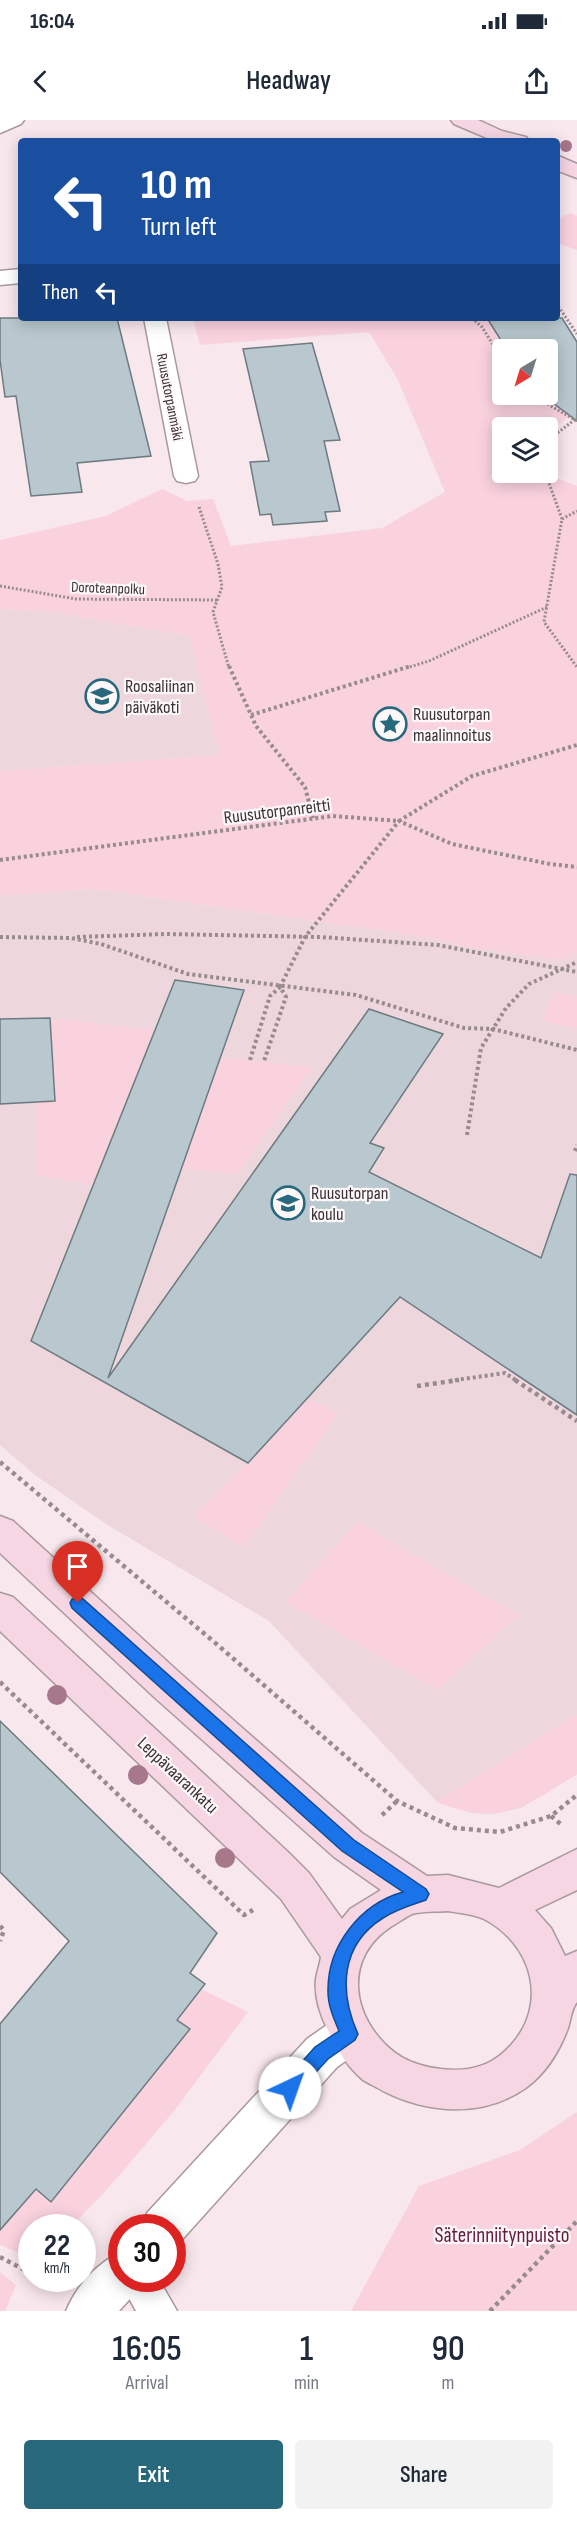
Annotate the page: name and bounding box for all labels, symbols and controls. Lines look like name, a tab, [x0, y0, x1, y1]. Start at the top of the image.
text: 16:04	[30, 8, 75, 35]
icon: back	[24, 65, 57, 98]
text: Headway	[246, 65, 331, 97]
icon: share	[520, 65, 553, 98]
text: 10 m	[141, 160, 212, 211]
icon: left	[42, 162, 120, 240]
text: Turn left	[141, 211, 217, 243]
icon: left	[90, 276, 123, 309]
text: Then	[42, 279, 78, 306]
north arrow	[492, 339, 558, 405]
map controls	[492, 339, 558, 483]
street label: Ruusutorpanmäki	[152, 352, 187, 443]
button: layers	[492, 417, 558, 483]
street label: Doroteanpolku	[71, 578, 145, 599]
place label: Roosaliinan päiväkoti	[125, 676, 194, 718]
school or university icon: Roosaliinan päiväkoti	[84, 678, 120, 714]
place label: Ruusutorpan maalinnoitus	[413, 704, 491, 746]
place icon: Ruusutorpan maalinnoitus	[372, 706, 408, 742]
street label: Ruusutorpanreitti	[223, 795, 332, 828]
place label: Ruusutorpan koulu	[311, 1183, 388, 1225]
school or university icon: Ruusutorpan koulu	[270, 1185, 306, 1221]
pin	[52, 1541, 103, 1603]
icon: arrive	[61, 1550, 94, 1583]
street label: Leppävaarankatu	[133, 1733, 222, 1818]
position arrow	[258, 2056, 322, 2120]
speed limit sign: 30	[108, 2214, 186, 2292]
park label: Säterinniitynpuisto	[435, 2223, 569, 2248]
text: 22	[44, 2228, 70, 2264]
text: km/h	[44, 2259, 70, 2278]
text: 16:05	[112, 2328, 182, 2371]
text: 1	[300, 2328, 313, 2371]
text: 90	[431, 2328, 465, 2371]
text: Arrival	[125, 2371, 168, 2395]
text: min	[294, 2371, 319, 2395]
text: m	[442, 2371, 454, 2395]
button: Exit	[24, 2440, 283, 2509]
button: Share	[295, 2440, 553, 2509]

